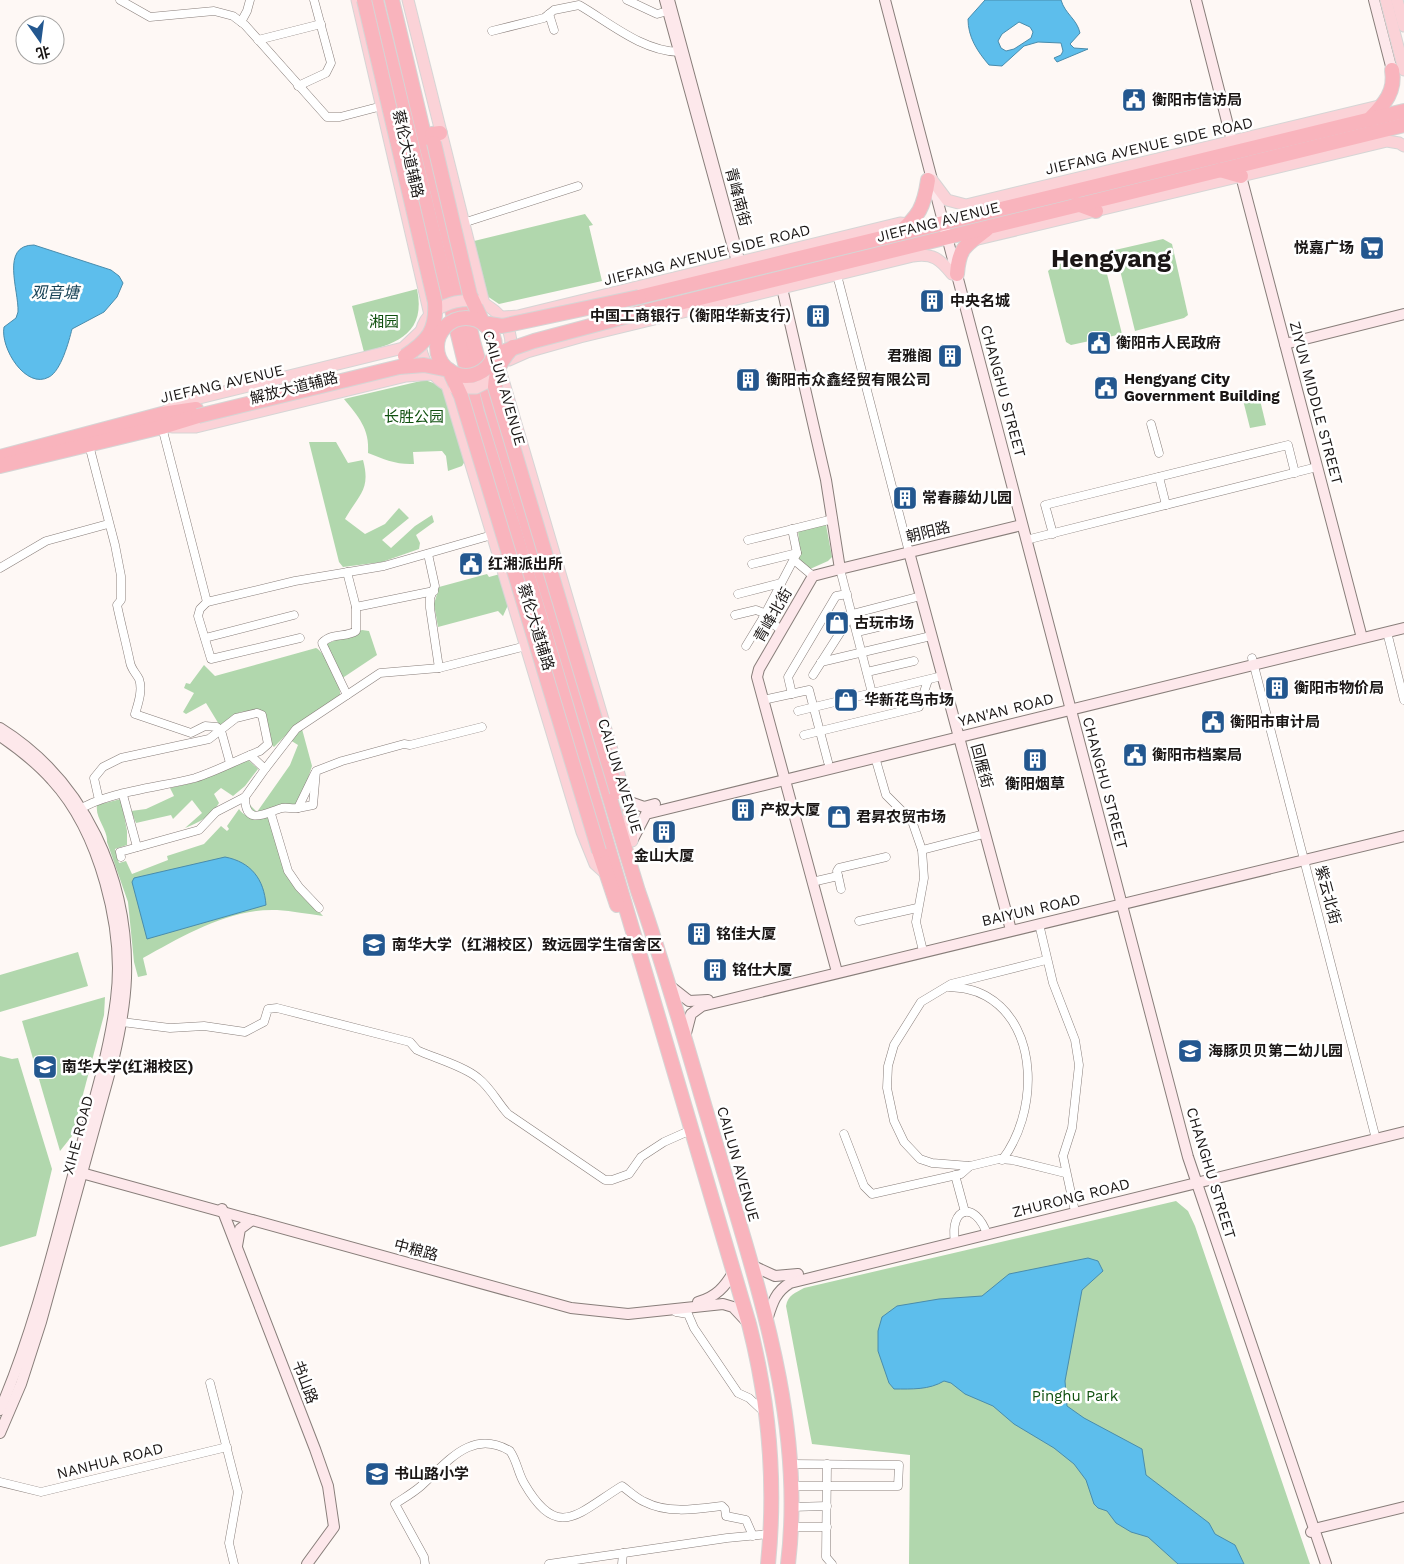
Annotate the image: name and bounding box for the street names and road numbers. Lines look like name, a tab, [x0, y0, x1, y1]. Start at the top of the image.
street label: 蔡伦大道辅路	[389, 108, 427, 200]
street label: JIEFANG AVENUE SIDE ROAD	[1043, 113, 1255, 179]
street label: 青峰南街	[722, 166, 754, 228]
street label: JIEFANG AVENUE	[875, 198, 1001, 246]
street label: JIEFANG AVENUE SIDE ROAD	[602, 221, 812, 289]
street label: ZIYUN MIDDLE STREET	[1286, 319, 1346, 487]
street label: CHANGHU STREET	[977, 323, 1029, 459]
street label: CAILUN AVENUE	[479, 328, 529, 448]
street label: JIEFANG AVENUE	[158, 361, 286, 407]
street label: 解放大道辅路	[248, 368, 340, 408]
street label: 朝阳路	[904, 518, 952, 546]
street label: 蔡伦大道辅路	[514, 581, 558, 673]
street label: 青峰北街	[750, 585, 796, 645]
street label: YAN'AN ROAD	[956, 689, 1056, 731]
street label: CHANGHU STREET	[1079, 715, 1131, 851]
street label: CAILUN AVENUE	[594, 716, 646, 836]
street label: 回雁街	[967, 742, 997, 790]
street label: 紫云北街	[1312, 864, 1344, 926]
street label: BAIYUN ROAD	[980, 890, 1082, 930]
street label: XIHE ROAD	[59, 1094, 97, 1176]
street label: CAILUN AVENUE	[713, 1104, 763, 1224]
street label: CHANGHU STREET	[1182, 1105, 1240, 1241]
street label: ZHURONG ROAD	[1010, 1175, 1132, 1221]
street label: 中粮路	[392, 1235, 440, 1265]
street label: 书山路	[289, 1358, 321, 1406]
street label: NANHUA ROAD	[55, 1439, 165, 1483]

